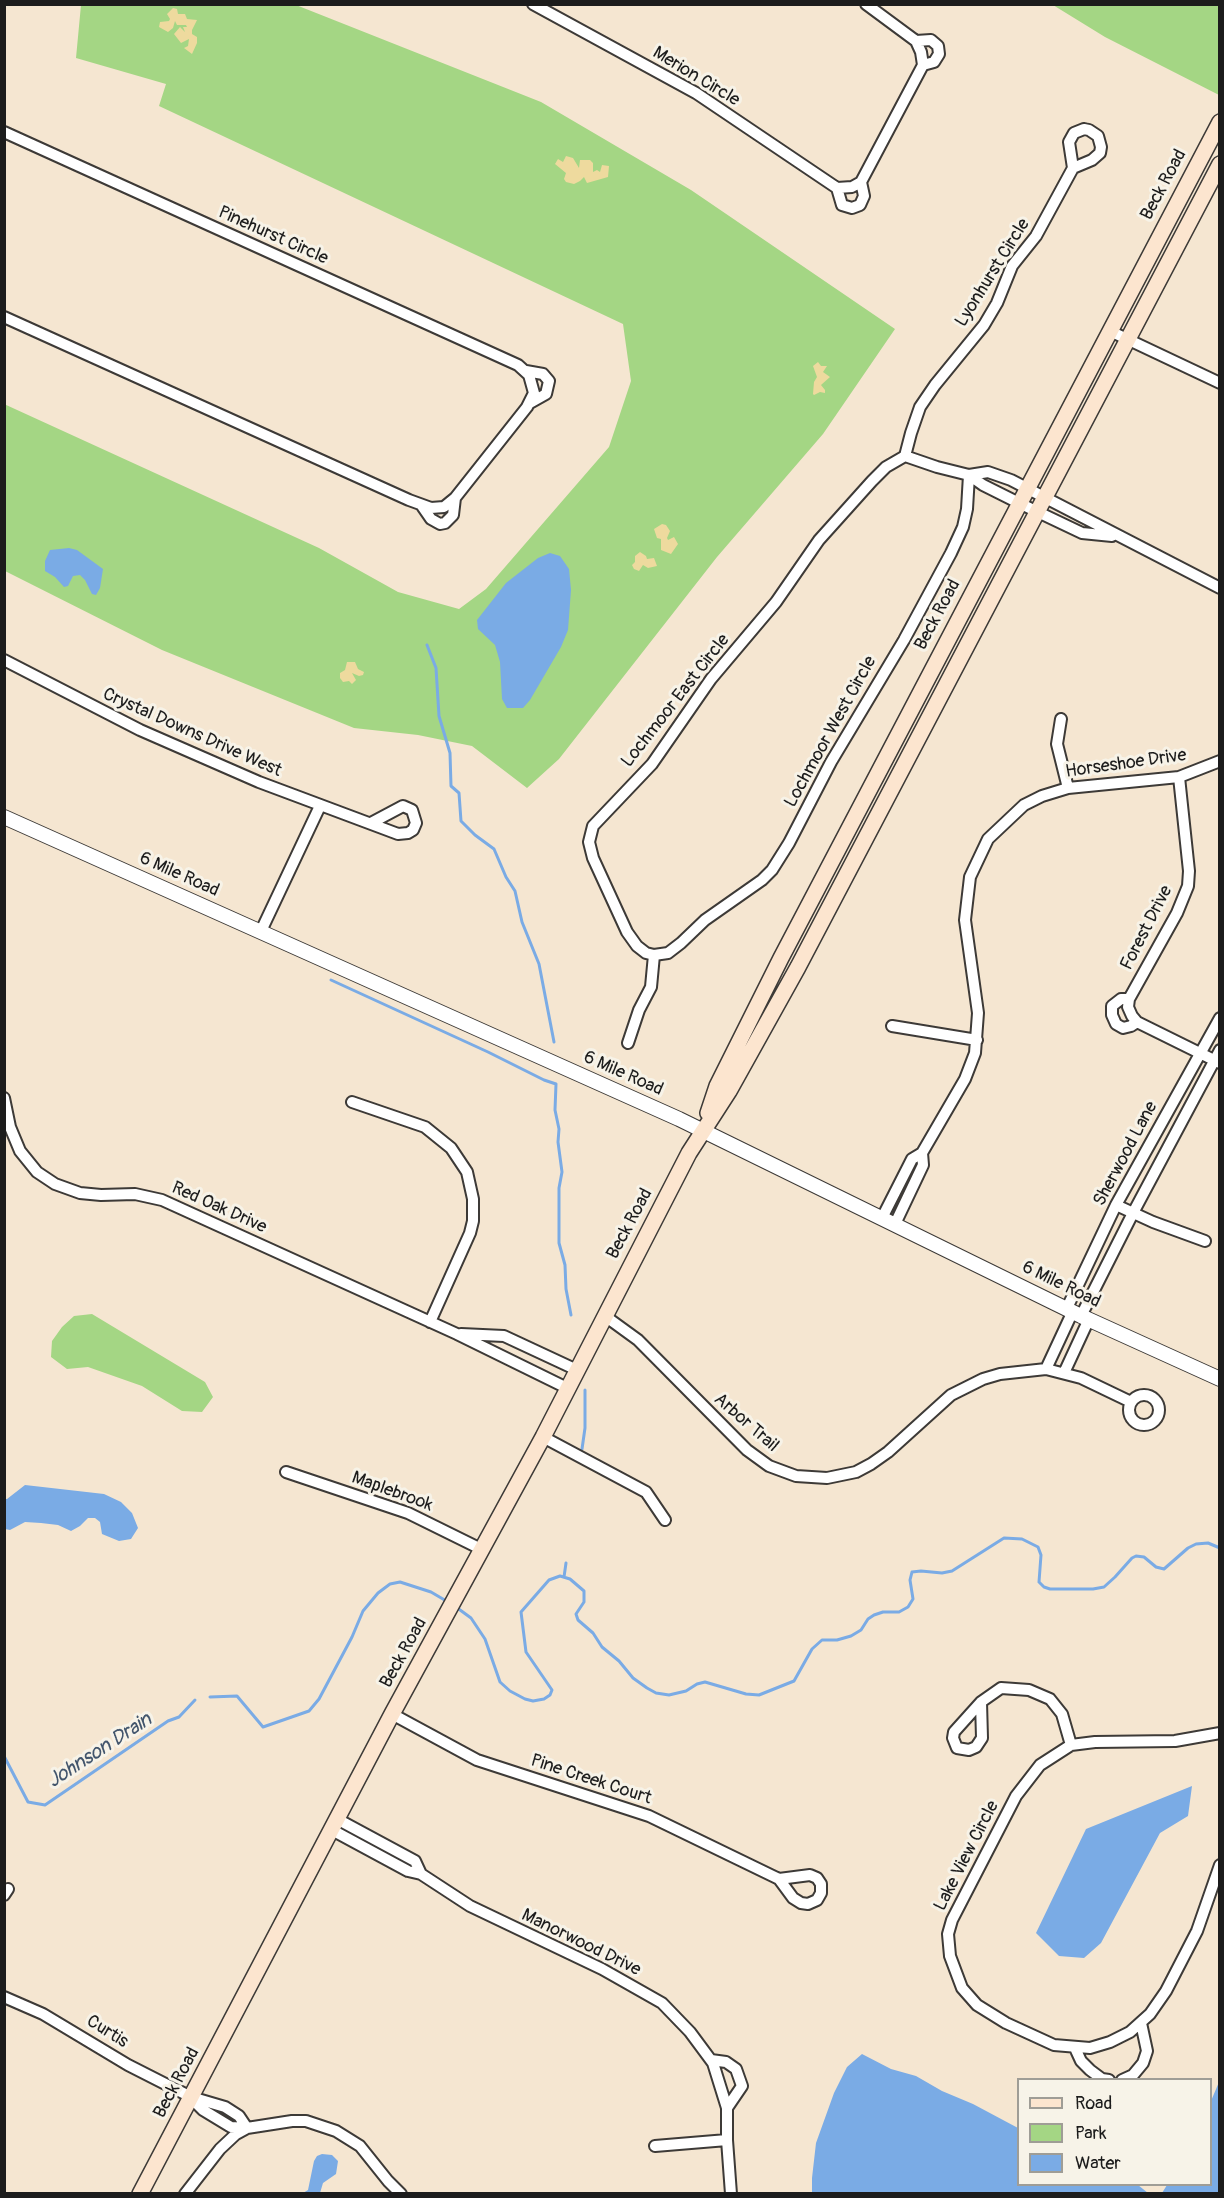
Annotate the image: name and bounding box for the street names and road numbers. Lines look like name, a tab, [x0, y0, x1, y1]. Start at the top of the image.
street label: Merion Circle	[648, 42, 744, 112]
street label: Beck Road	[1136, 146, 1192, 224]
street label: Pinehurst Circle	[215, 202, 331, 270]
street label: Lyonhurst Circle	[951, 215, 1035, 331]
street label: Beck Road	[910, 576, 966, 654]
street label: Lochmoor East Circle	[617, 630, 735, 772]
street label: Lochmoor West Circle	[780, 653, 882, 811]
street label: Crystal Downs Drive West	[99, 684, 285, 782]
street label: Horseshoe Drive	[1064, 745, 1188, 783]
street label: 6 Mile Road	[136, 848, 222, 902]
street label: Forest Drive	[1116, 882, 1178, 974]
street label: 6 Mile Road	[580, 1047, 666, 1101]
street label: Sherwood Lane	[1089, 1098, 1163, 1210]
street label: Red Oak Drive	[168, 1177, 270, 1239]
street label: Beck Road	[602, 1185, 658, 1263]
street label: 6 Mile Road	[1018, 1257, 1104, 1313]
street label: Arbor Trail	[709, 1389, 783, 1457]
street label: Maplebrook	[348, 1467, 436, 1517]
street label: Beck Road	[376, 1614, 432, 1692]
street label: Pine Creek Court	[528, 1750, 654, 1810]
street label: Lake View Circle	[930, 1797, 1004, 1915]
street label: Manorwood Drive	[518, 1905, 644, 1981]
street label: Curtis	[82, 2011, 132, 2053]
street label: Beck Road	[149, 2044, 205, 2122]

